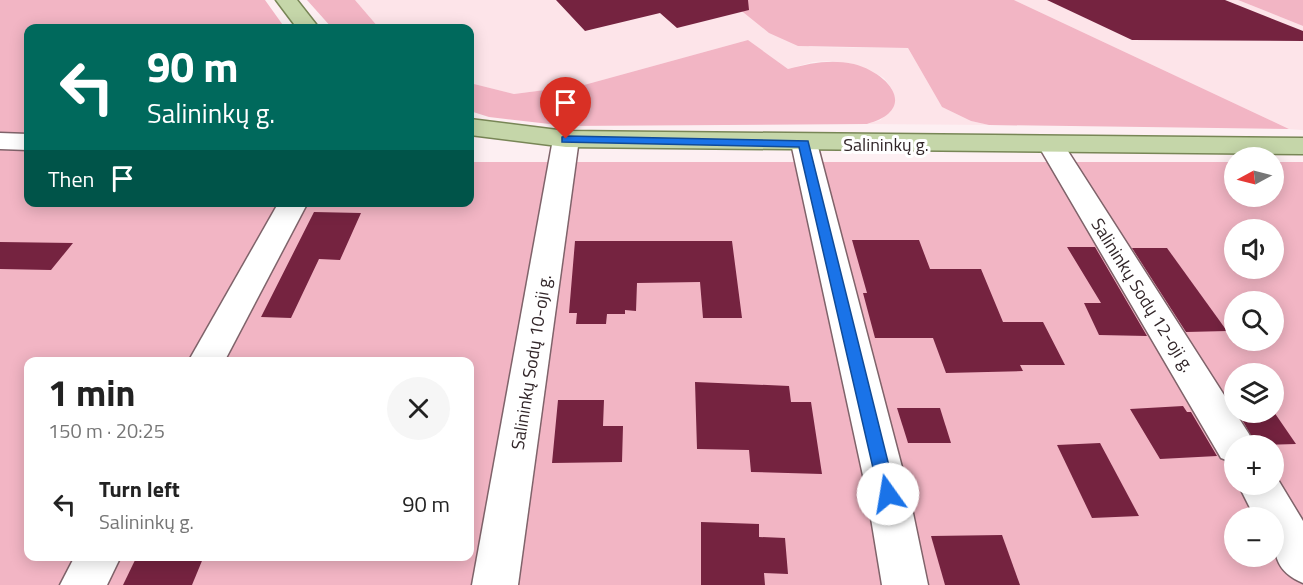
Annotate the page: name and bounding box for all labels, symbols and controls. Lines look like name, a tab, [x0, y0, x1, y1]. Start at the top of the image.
text: 90 m	[147, 34, 239, 98]
icon: left	[48, 48, 126, 126]
pin	[540, 77, 591, 139]
icon: arrive	[549, 86, 582, 119]
text: Salininkų g.	[147, 92, 275, 133]
street label: Salininkų g.	[843, 131, 929, 158]
north arrow	[1224, 147, 1284, 207]
map controls	[1224, 147, 1284, 567]
text: Then	[48, 162, 94, 196]
icon: arrive	[106, 162, 139, 195]
street label: Salininkų Sodų 12-oji g.	[1085, 213, 1201, 377]
button: sound	[1224, 219, 1284, 279]
street label: Salininkų Sodų 10-oji g.	[504, 272, 558, 452]
button: search	[1224, 291, 1284, 351]
button: layers	[1224, 363, 1284, 423]
text: 1 min	[48, 365, 135, 420]
button: close	[387, 377, 450, 440]
text: 150 m · 20:25	[48, 415, 165, 446]
button: +	[1224, 435, 1284, 495]
position arrow	[856, 462, 920, 526]
text: Turn left	[99, 472, 180, 506]
text: 90 m	[402, 487, 450, 521]
icon: left	[48, 488, 81, 521]
text: Salininkų g.	[99, 506, 194, 537]
button: −	[1224, 507, 1284, 567]

